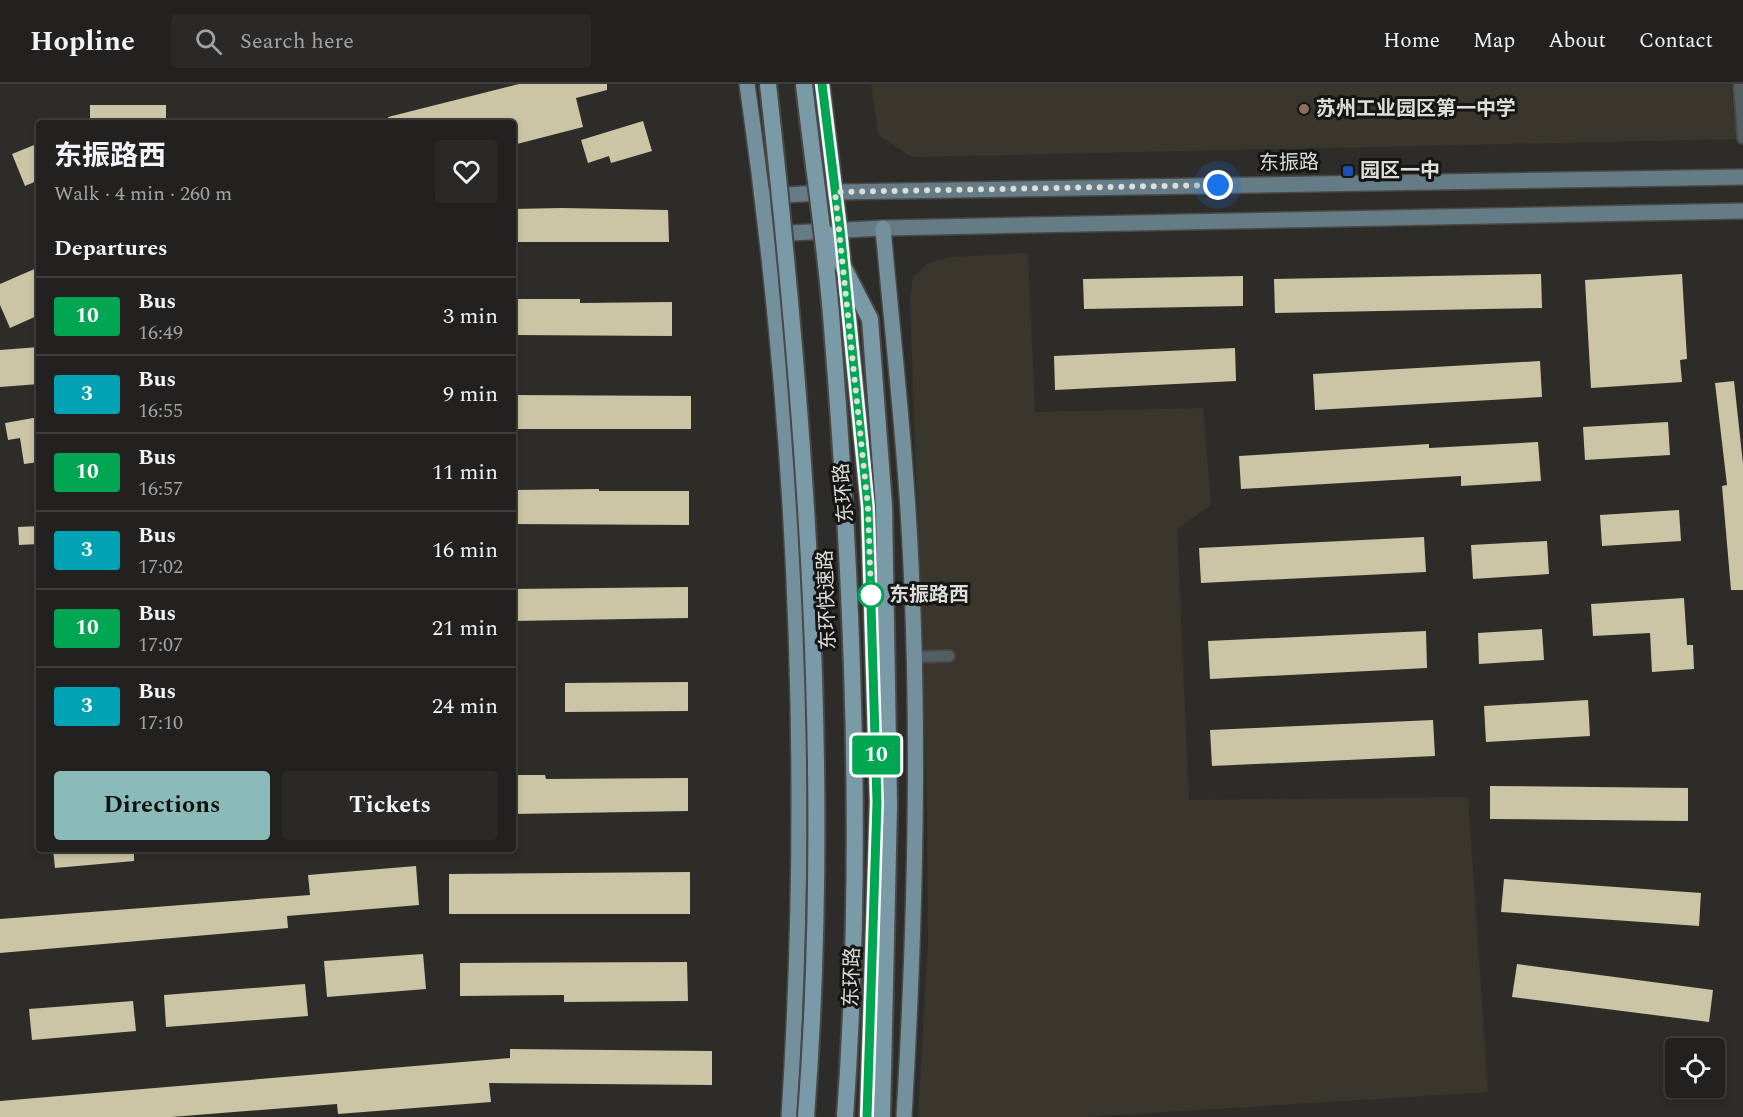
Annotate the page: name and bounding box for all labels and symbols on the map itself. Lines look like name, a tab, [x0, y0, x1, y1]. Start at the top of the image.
place label: 苏州工业园区第一中学	[1316, 94, 1516, 124]
marker: 苏州工业园区第一中学	[1297, 102, 1311, 116]
street label: 东振路	[1259, 147, 1319, 179]
place label: 园区一中	[1360, 156, 1440, 186]
marker: 园区一中	[1341, 164, 1355, 178]
your location	[1203, 170, 1233, 200]
street label: 东环路	[826, 462, 862, 524]
street label: 东环快速路	[810, 550, 844, 650]
place label: 东振路西	[889, 580, 969, 610]
marker: 东振路西	[858, 582, 884, 608]
line badge: 10	[849, 736, 903, 774]
street label: 东环路	[836, 946, 868, 1008]

